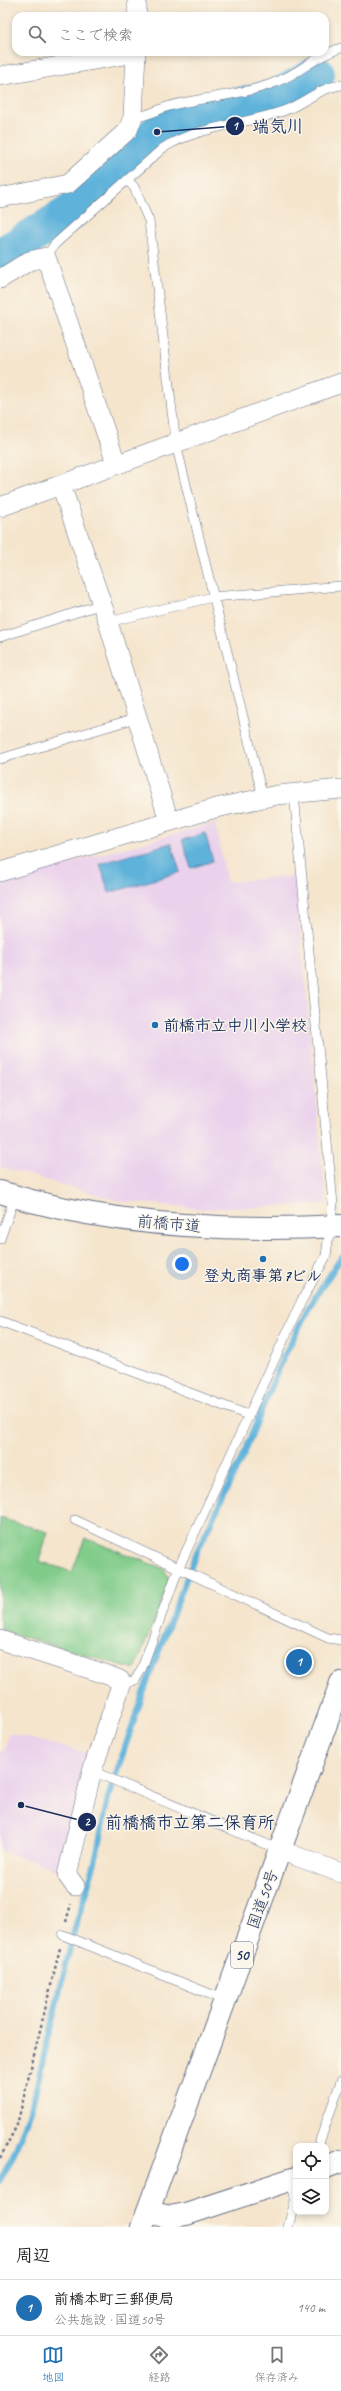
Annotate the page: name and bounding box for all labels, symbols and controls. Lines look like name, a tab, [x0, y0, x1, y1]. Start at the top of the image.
search box	[12, 12, 329, 56]
icon: search	[26, 23, 48, 45]
text: ここで検索	[58, 26, 133, 45]
callout: 端気川	[225, 112, 312, 141]
text: 端気川	[253, 116, 304, 137]
text: 1	[232, 118, 239, 134]
place label: 前橋市立中川小学校	[163, 1016, 307, 1036]
marker: 前橋市立中川小学校	[150, 1020, 160, 1030]
street label: 前橋市道	[136, 1211, 202, 1237]
your location	[172, 1254, 192, 1274]
marker: 登丸商事第7ビル	[258, 1254, 268, 1264]
place label: 登丸商事第7ビル	[204, 1266, 322, 1286]
pin: 1	[286, 1647, 312, 1677]
callout: 前橋橋市立第二保育所	[77, 1807, 283, 1836]
text: 前橋橋市立第二保育所	[105, 1812, 275, 1833]
text: 2	[84, 1814, 91, 1830]
street label: 国道50号	[243, 1867, 283, 1932]
road number: 50	[231, 1942, 253, 1968]
map controls	[293, 2143, 329, 2215]
button: locate	[293, 2143, 329, 2179]
button: layers	[293, 2179, 329, 2215]
text: 周辺	[16, 2245, 50, 2266]
text: 前橋本町三郵便局	[54, 2290, 174, 2309]
text: 1	[26, 2300, 32, 2316]
text: 140 m	[297, 2300, 325, 2316]
text: 公共施設 · 国道50号	[54, 2312, 165, 2328]
tab: 地図	[42, 2344, 64, 2384]
tab: 経路	[148, 2344, 170, 2384]
tab: 保存済み	[255, 2344, 299, 2384]

